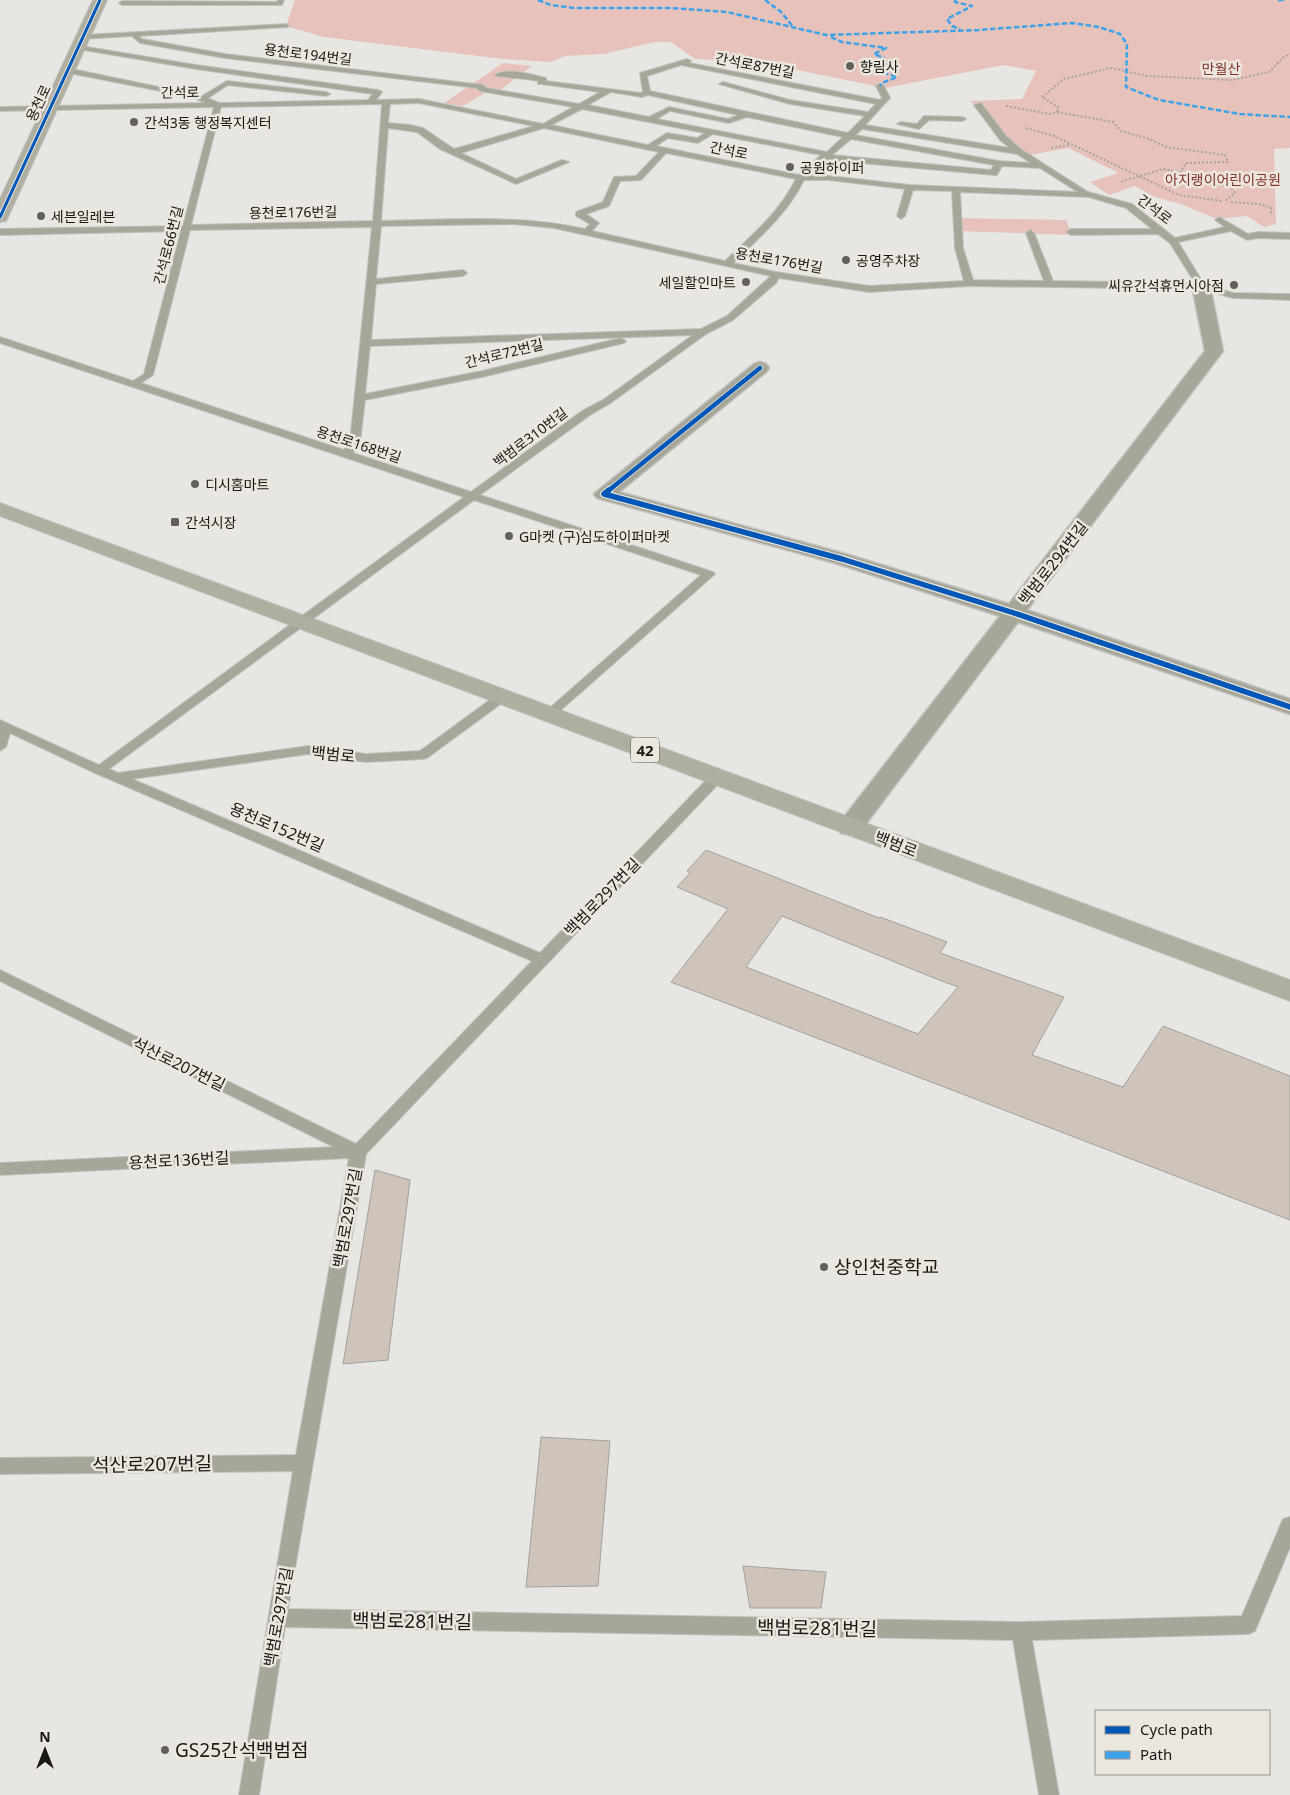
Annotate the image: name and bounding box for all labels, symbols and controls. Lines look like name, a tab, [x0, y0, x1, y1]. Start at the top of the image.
street label: 용천로194번길	[263, 39, 353, 69]
street label: 간석로87번길	[714, 48, 796, 82]
place label: 향림사	[860, 57, 899, 76]
park label: 만월산	[1202, 59, 1240, 78]
marker: 향림사	[844, 60, 856, 72]
street label: 용천로	[21, 81, 55, 125]
street label: 간석로	[161, 82, 200, 102]
place label: 간석3동 행정복지센터	[144, 113, 272, 132]
marker: 간석3동 행정복지센터	[128, 116, 140, 128]
street label: 간석로	[708, 137, 750, 163]
place label: 공원하이퍼	[800, 158, 864, 177]
marker: 공원하이퍼	[784, 161, 796, 173]
park label: 아지랭이어린이공원	[1165, 170, 1281, 189]
street label: 간석로	[1134, 190, 1176, 228]
street label: 용천로176번길	[249, 202, 337, 222]
street label: 간석로66번길	[149, 204, 187, 286]
place label: 세븐일레븐	[51, 207, 116, 226]
marker: 세븐일레븐	[35, 210, 47, 222]
street label: 용천로176번길	[734, 243, 824, 277]
place label: 공영주차장	[856, 251, 921, 270]
marker: 공영주차장	[840, 254, 852, 266]
place label: 세일할인마트	[659, 273, 736, 292]
marker: 세일할인마트	[740, 276, 752, 288]
place label: 씨유간석휴먼시아점	[1108, 276, 1224, 295]
marker: 씨유간석휴먼시아점	[1228, 279, 1240, 291]
street label: 간석로72번길	[463, 334, 545, 372]
street label: 백범로310번길	[489, 403, 571, 471]
street label: 용천로168번길	[314, 421, 404, 467]
place label: 디시홈마트	[205, 475, 270, 494]
marker: 디시홈마트	[189, 478, 201, 490]
place label: 간석시장	[185, 513, 237, 532]
marker: 간석시장	[169, 516, 181, 528]
street label: 백범로294번길	[1013, 516, 1093, 610]
place label: G마켓 (구)심도하이퍼마켓	[519, 527, 670, 546]
marker: G마켓 (구)심도하이퍼마켓	[503, 530, 515, 542]
road number: 42	[631, 738, 659, 762]
street label: 백범로	[310, 741, 356, 767]
street label: 용천로152번길	[226, 797, 328, 857]
street label: 백범로	[871, 826, 921, 862]
street label: 백범로297번길	[559, 853, 645, 941]
street label: 석산로207번길	[129, 1032, 229, 1096]
street label: 용천로136번길	[128, 1146, 230, 1174]
street label: 백범로297번길	[327, 1166, 367, 1270]
place label: 상인천중학교	[834, 1254, 939, 1280]
marker: 상인천중학교	[818, 1261, 830, 1273]
street label: 석산로207번길	[92, 1450, 212, 1478]
street label: 백범로297번길	[258, 1565, 298, 1669]
street label: 백범로281번길	[352, 1607, 472, 1635]
street label: 백범로281번길	[757, 1614, 877, 1642]
legend	[1095, 1710, 1270, 1775]
text: Cycle path	[1140, 1719, 1213, 1739]
north arrow	[20, 1725, 70, 1775]
text: N	[39, 1727, 51, 1746]
place label: GS25간석백범점	[175, 1737, 308, 1763]
marker: GS25간석백범점	[159, 1744, 171, 1756]
text: Path	[1140, 1744, 1172, 1764]

